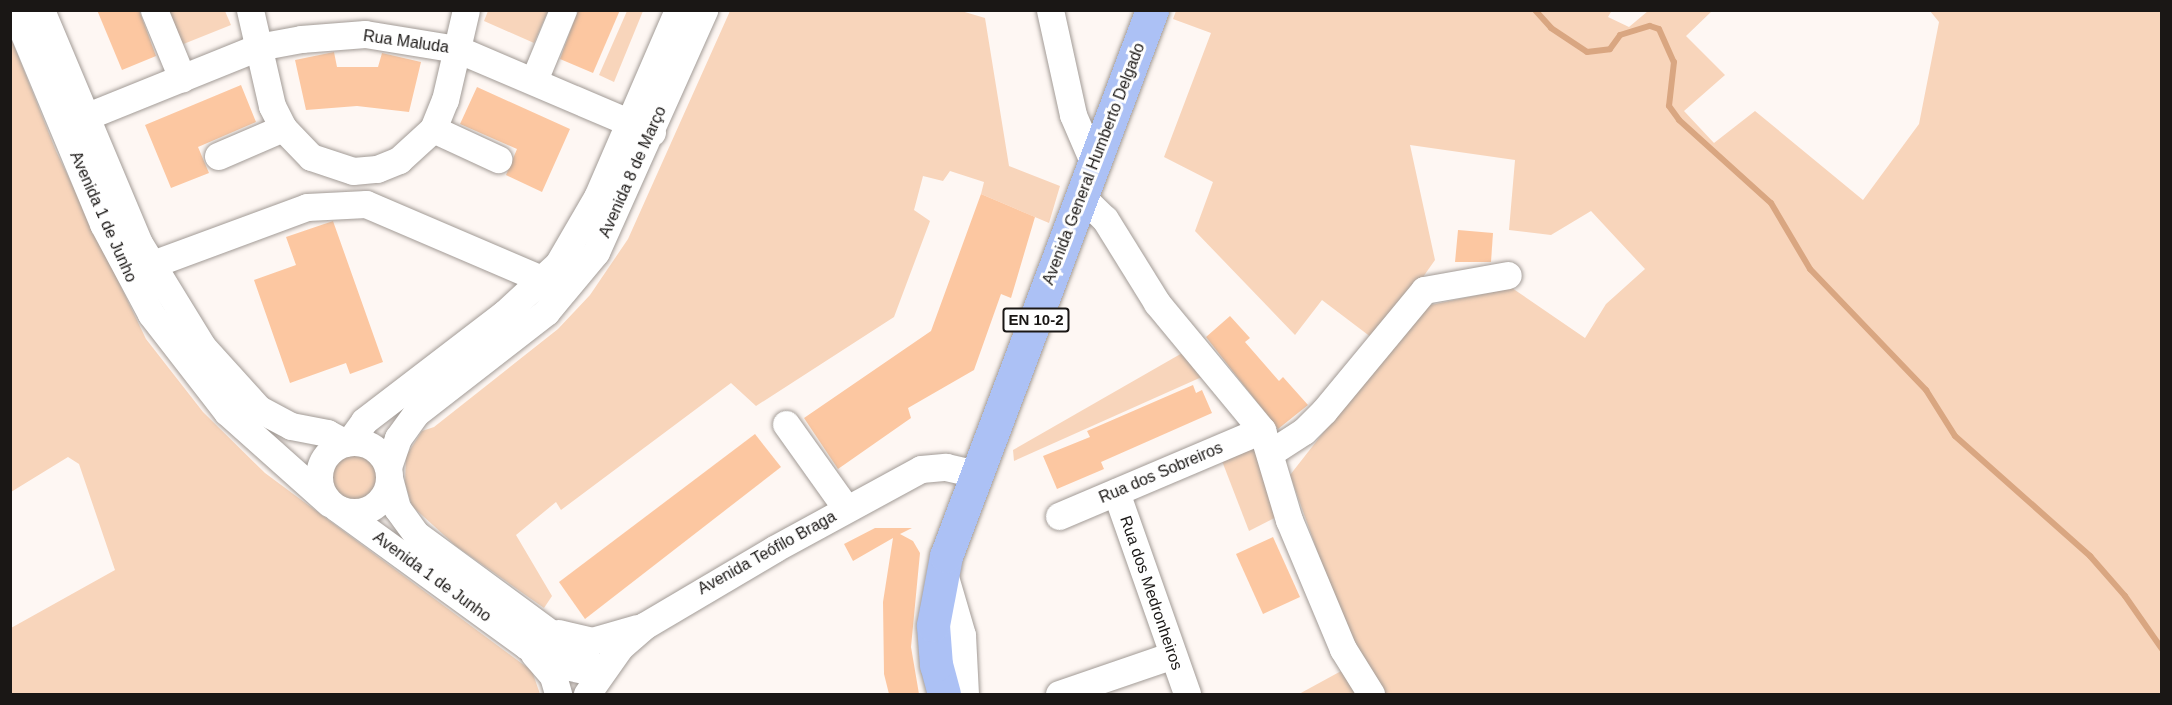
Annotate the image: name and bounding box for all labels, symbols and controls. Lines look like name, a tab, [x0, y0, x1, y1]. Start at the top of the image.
street label: Rua Maluda	[362, 26, 450, 58]
street label: Avenida General Humberto Delgado	[1039, 40, 1149, 288]
street label: Avenida 8 de Março	[595, 103, 671, 241]
street label: Avenida 1 de Junho	[66, 149, 140, 285]
road number: EN 10-2	[1002, 308, 1070, 332]
street label: Rua dos Sobreiros	[1096, 438, 1226, 508]
street label: Avenida Teófilo Braga	[694, 507, 840, 599]
street label: Rua dos Medronheiros	[1116, 513, 1186, 673]
street label: Avenida 1 de Junho	[369, 528, 495, 626]

